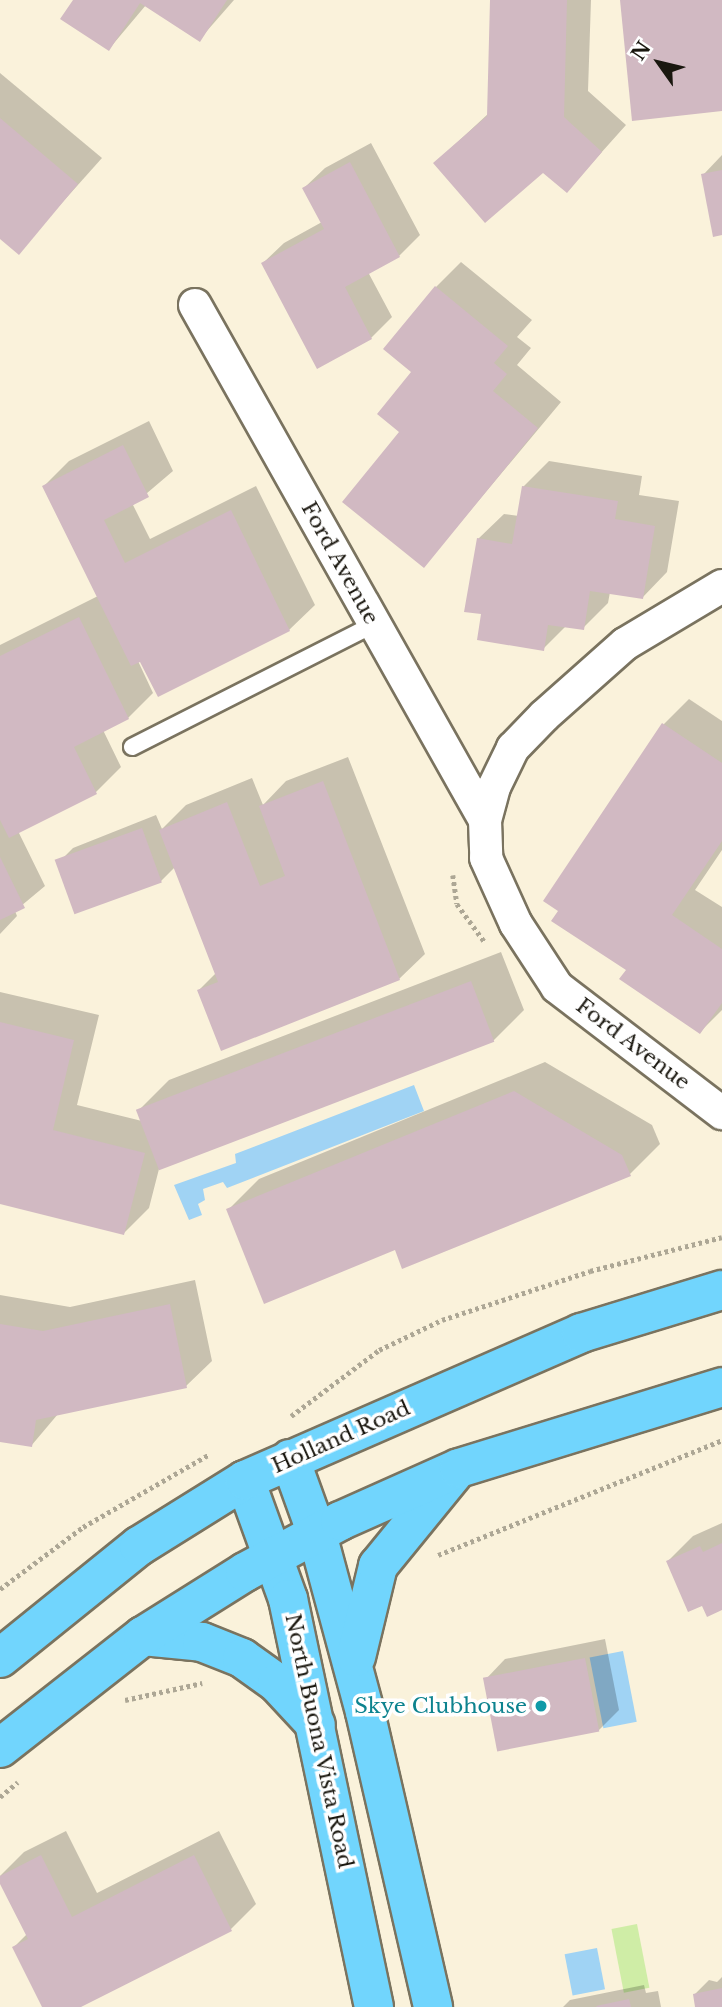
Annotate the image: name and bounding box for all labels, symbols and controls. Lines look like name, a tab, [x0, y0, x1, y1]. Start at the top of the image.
north arrow	[624, 28, 694, 98]
text: N	[627, 37, 656, 65]
street label: Ford Avenue	[296, 497, 384, 629]
street label: Ford Avenue	[571, 993, 695, 1095]
street label: Holland Road	[268, 1395, 414, 1479]
street label: North Buona Vista Road	[280, 1611, 358, 1871]
place label: Skye Clubhouse	[354, 1693, 527, 1719]
marker: Skye Clubhouse	[533, 1698, 549, 1714]

